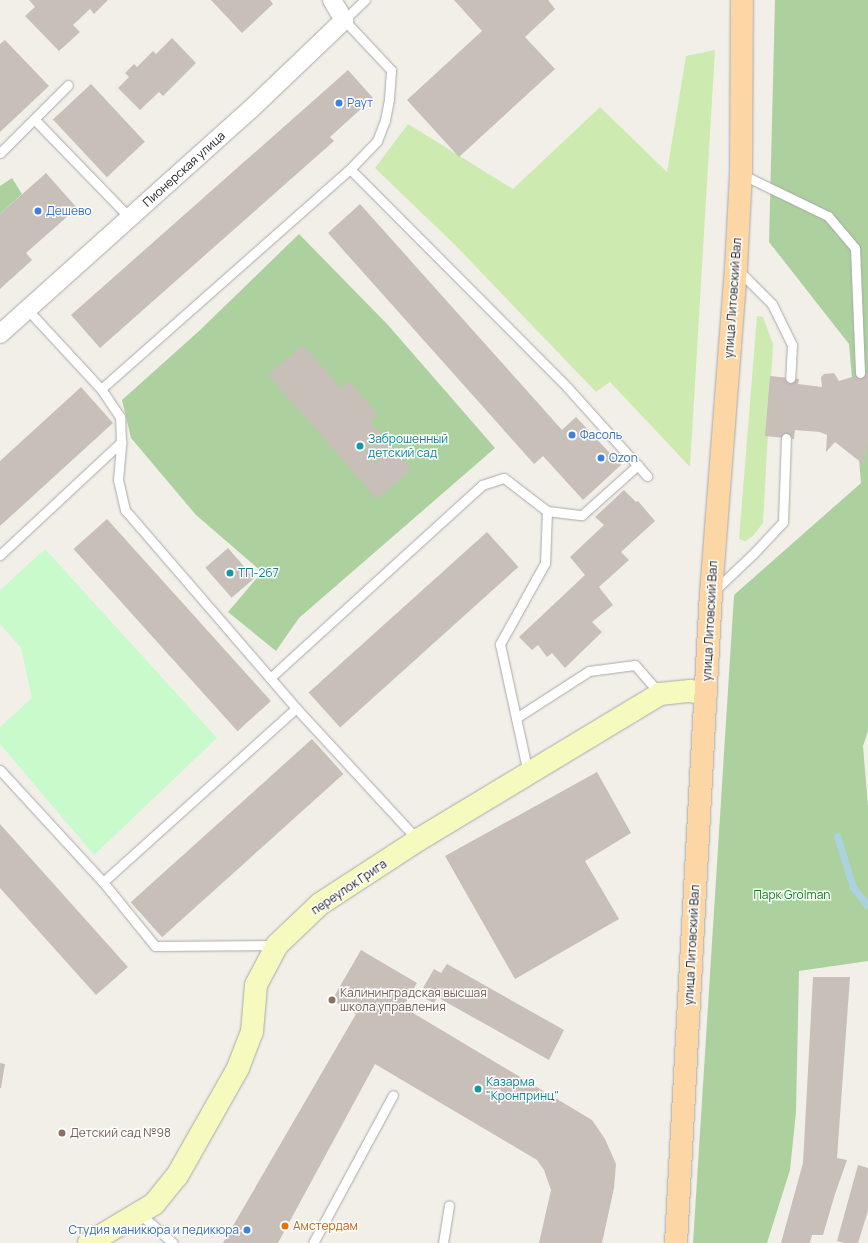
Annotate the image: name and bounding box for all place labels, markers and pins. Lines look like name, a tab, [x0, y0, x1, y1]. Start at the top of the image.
place label: Раут	[347, 96, 373, 110]
marker: Раут	[334, 98, 344, 108]
place label: Дешево	[46, 204, 92, 218]
marker: Дешево	[33, 206, 43, 216]
place label: Фасоль	[580, 428, 622, 442]
marker: Фасоль	[567, 430, 577, 440]
place label: Заброшенный детский сад	[368, 432, 448, 460]
marker: Заброшенный детский сад	[355, 441, 365, 451]
place label: Ozon	[609, 451, 638, 465]
marker: Ozon	[596, 453, 606, 463]
place label: ТП-267	[238, 566, 279, 580]
marker: ТП-267	[225, 568, 235, 578]
place label: Калининградская высшая школа управления	[340, 986, 487, 1014]
marker: Калининградская высшая школа управления	[327, 995, 337, 1005]
place label: Казарма "Кронпринц"	[486, 1075, 559, 1103]
marker: Казарма "Кронпринц"	[473, 1084, 483, 1094]
place label: Детский сад №98	[70, 1126, 171, 1140]
marker: Детский сад №98	[57, 1128, 67, 1138]
place label: Амстердам	[293, 1219, 358, 1233]
marker: Амстердам	[280, 1221, 290, 1231]
place label: Студия маникюра и педикюра	[68, 1223, 239, 1237]
marker: Студия маникюра и педикюра	[242, 1225, 252, 1235]

